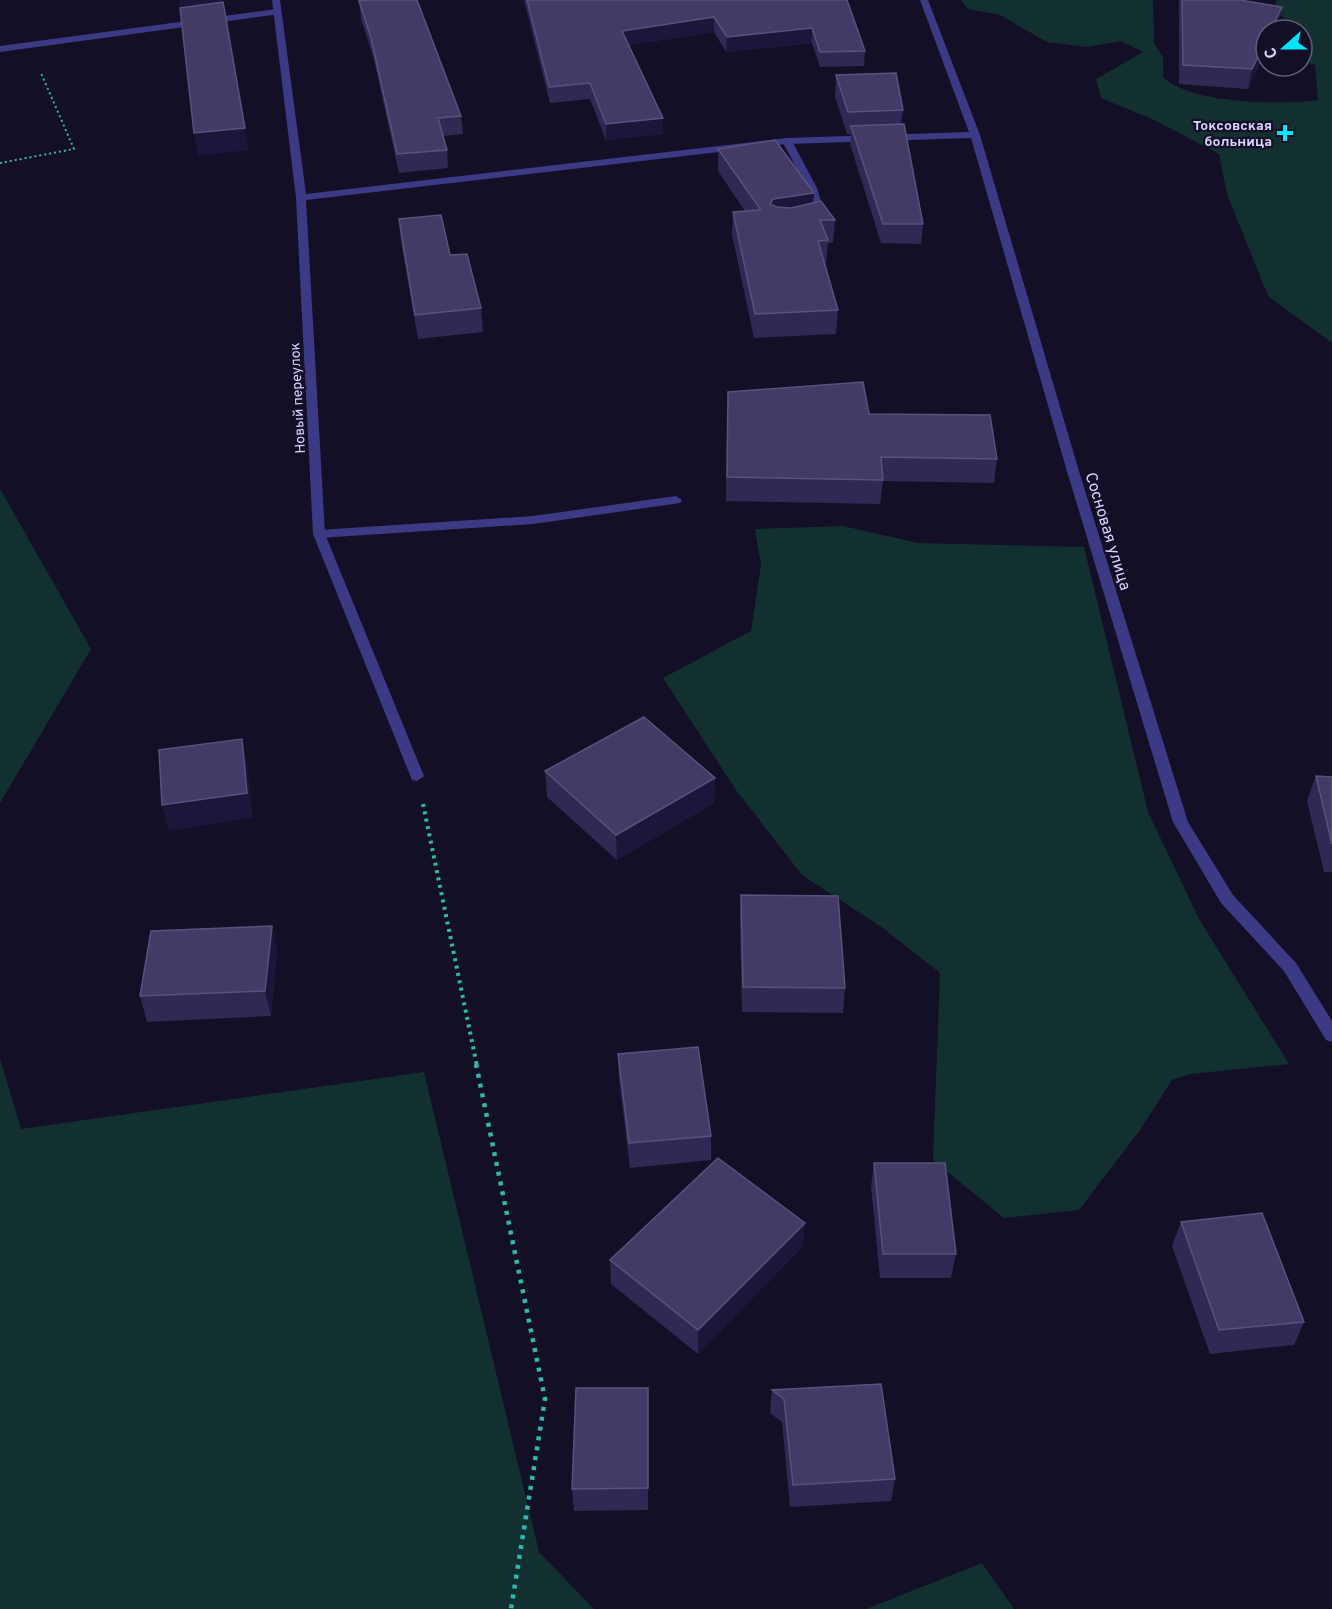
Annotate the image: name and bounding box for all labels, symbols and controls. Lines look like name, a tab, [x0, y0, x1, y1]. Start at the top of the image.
north arrow	[1254, 18, 1314, 78]
text: С	[1261, 44, 1283, 61]
place label: Токсовская больница	[1193, 118, 1272, 151]
marker: Токсовская больница	[1276, 124, 1294, 142]
street label: Новый переулок	[287, 342, 310, 454]
street label: Сосновая улица	[1080, 470, 1135, 593]

